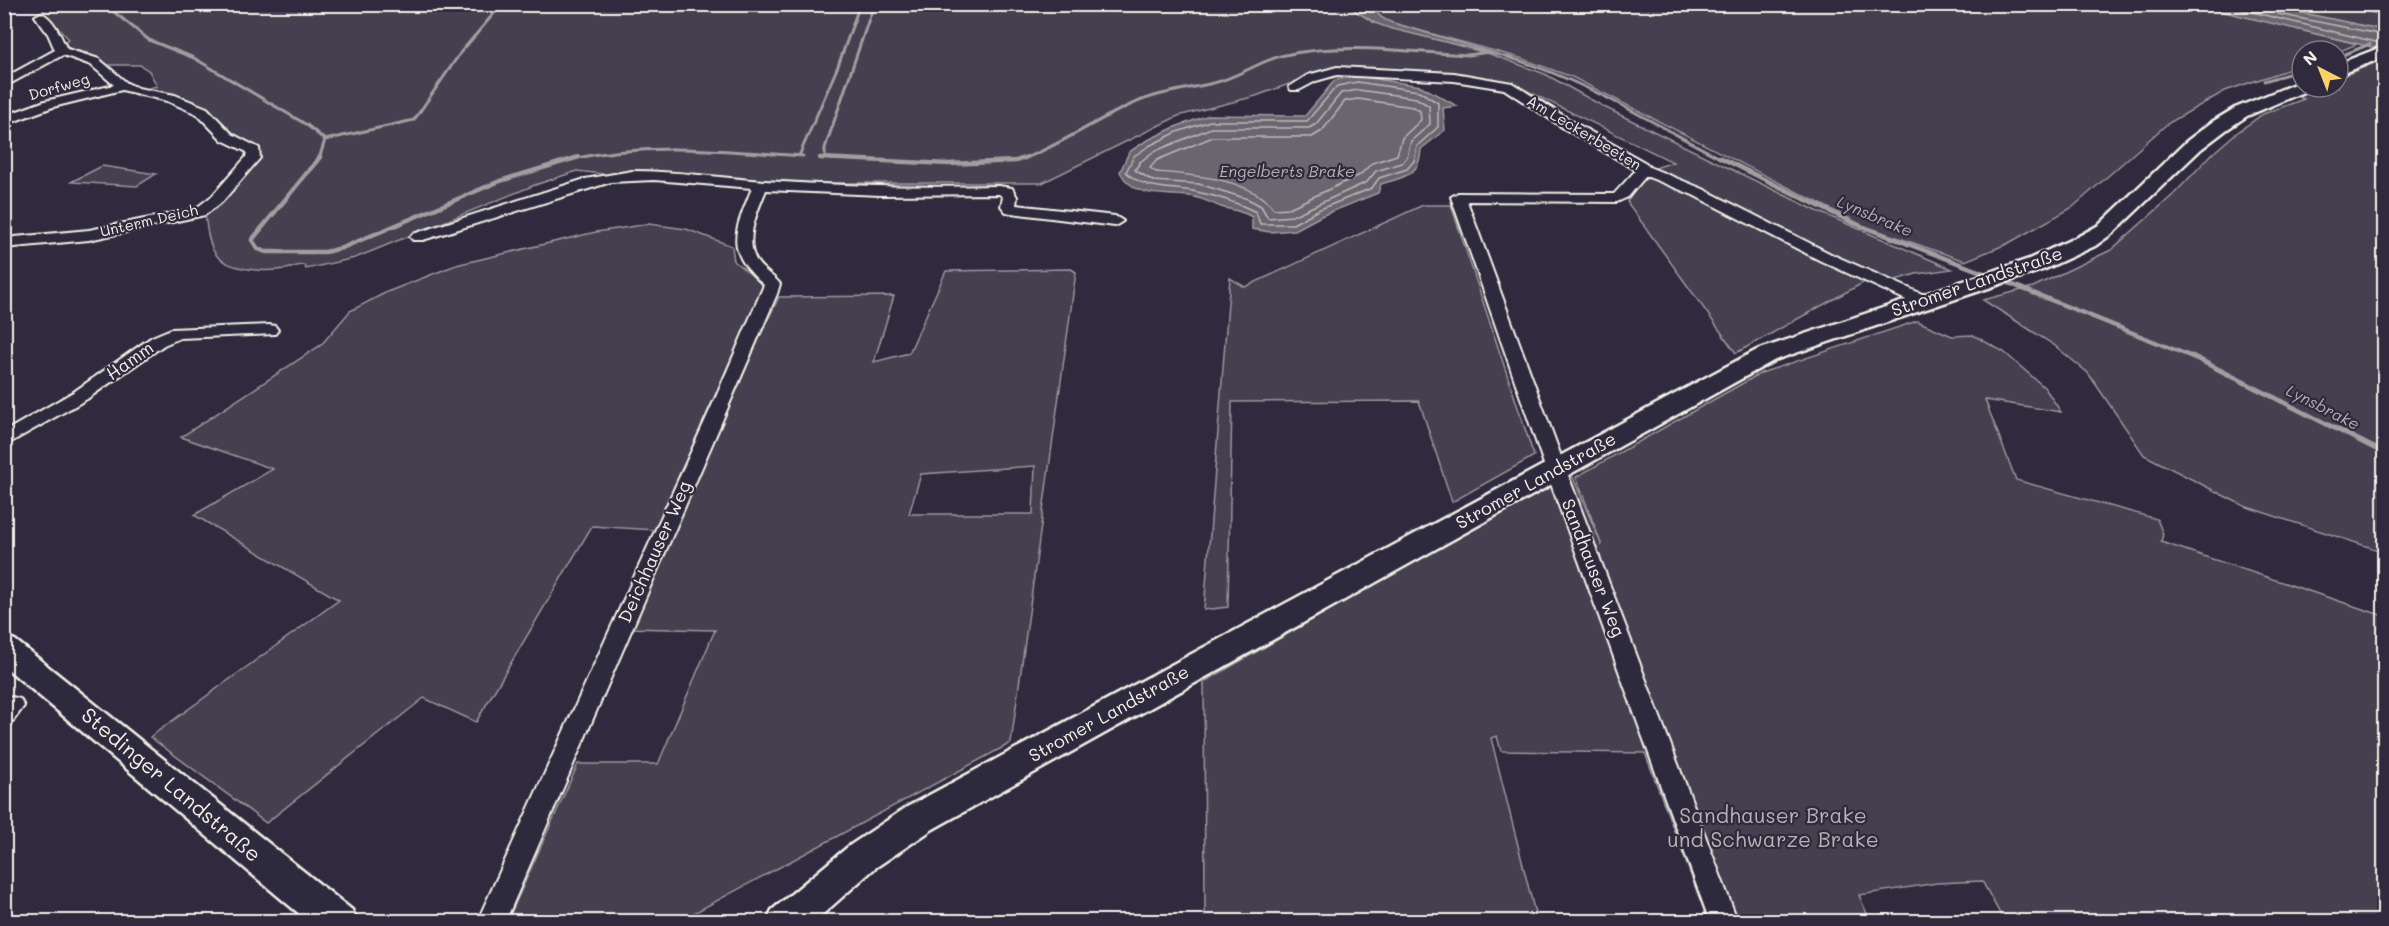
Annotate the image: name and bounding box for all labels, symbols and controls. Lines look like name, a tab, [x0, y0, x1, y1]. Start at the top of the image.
north arrow	[2290, 39, 2350, 99]
text: N	[2298, 46, 2321, 69]
street label: Dorfweg	[26, 68, 92, 104]
street label: Am Leckerbeeten	[1524, 90, 1645, 174]
water label: Engelberts Brake	[1219, 160, 1355, 181]
water label: Lynsbrake	[1834, 190, 1916, 241]
street label: Unterm Deich	[98, 199, 200, 241]
street label: Stromer Landstraße	[1888, 240, 2065, 322]
street label: Hamm	[101, 335, 158, 385]
water label: Lynsbrake	[2283, 379, 2364, 434]
street label: Stromer Landstraße	[1451, 426, 1620, 534]
street label: Deichhauser Weg	[612, 477, 696, 626]
street label: Sandhauser Weg	[1557, 495, 1631, 640]
street label: Stromer Landstraße	[1024, 659, 1193, 767]
street label: Stedinger Landstraße	[77, 701, 267, 867]
park label: Sandhauser Brake und Schwarze Brake	[1667, 801, 1879, 852]

